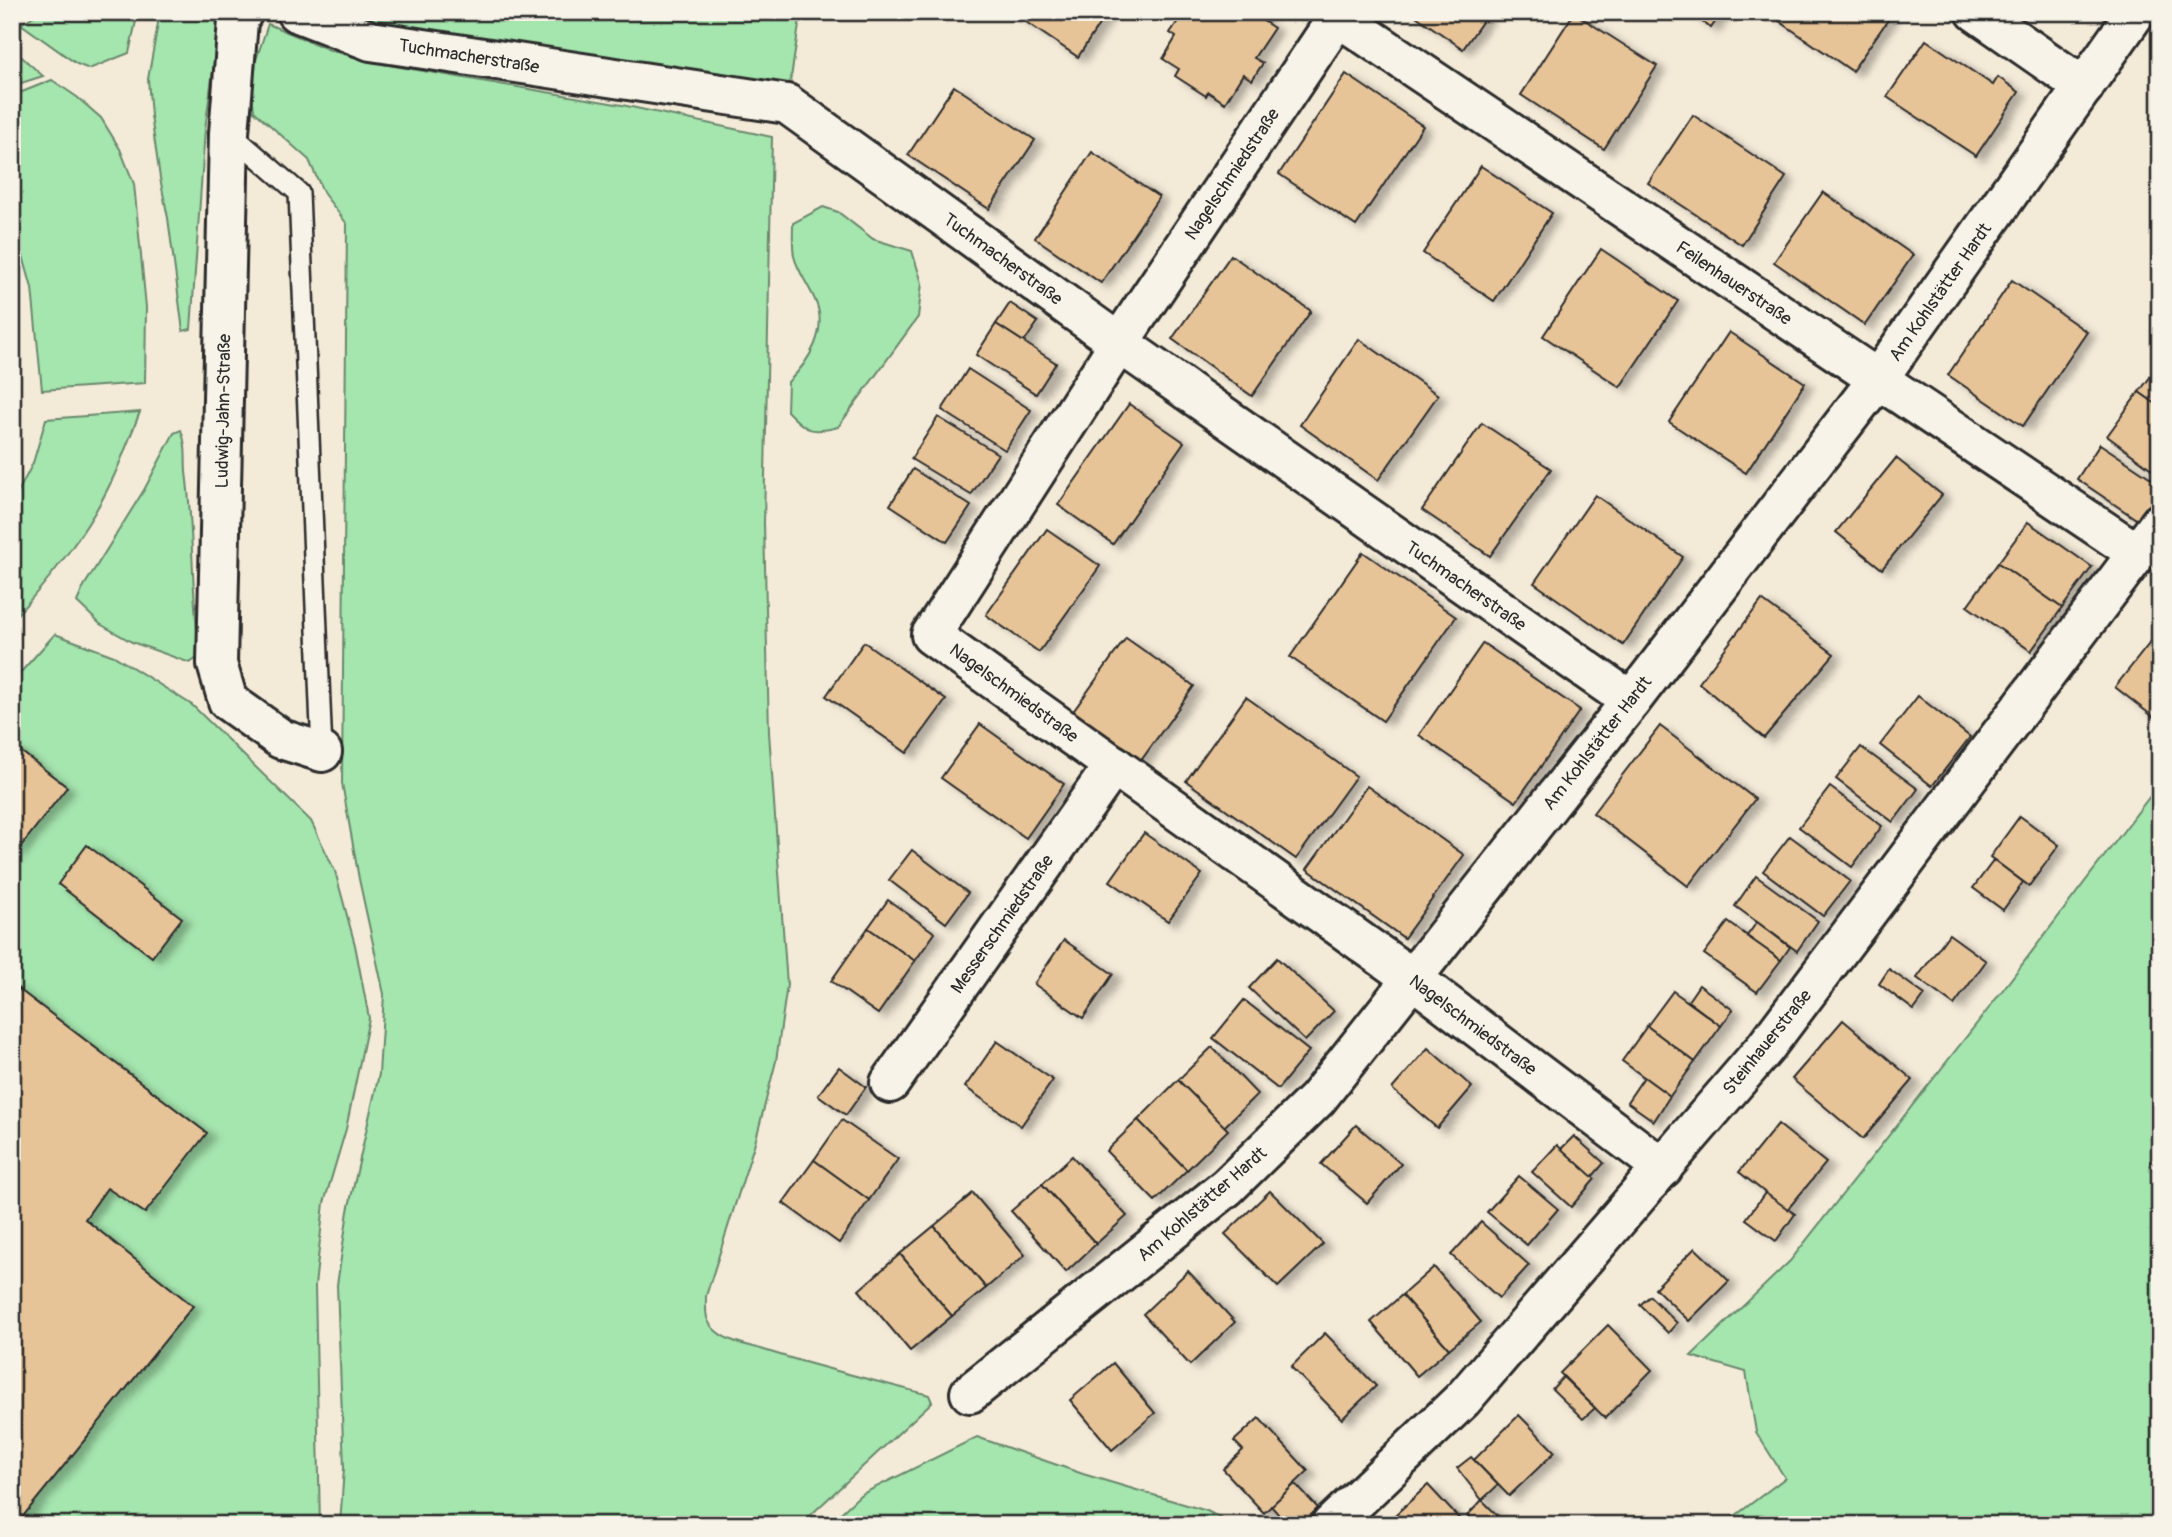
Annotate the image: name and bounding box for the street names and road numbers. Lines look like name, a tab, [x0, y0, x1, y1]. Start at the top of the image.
street label: Tuchmacherstraße	[397, 34, 541, 79]
street label: Nagelschmiedstraße	[1180, 104, 1285, 245]
street label: Tuchmacherstraße	[938, 208, 1067, 311]
street label: Am Kohlstätter Hardt	[1884, 218, 1997, 366]
street label: Feilenhauerstraße	[1671, 236, 1796, 331]
street label: Ludwig-Jahn-Straße	[211, 333, 236, 489]
street label: Tuchmacherstraße	[1401, 536, 1531, 637]
street label: Nagelschmiedstraße	[945, 639, 1083, 748]
street label: Am Kohlstätter Hardt	[1538, 671, 1657, 815]
street label: Messerschmiedstraße	[946, 850, 1059, 998]
street label: Nagelschmiedstraße	[1404, 970, 1541, 1081]
street label: Steinhauerstraße	[1718, 985, 1817, 1100]
street label: Am Kohlstätter Hardt	[1133, 1141, 1272, 1267]

